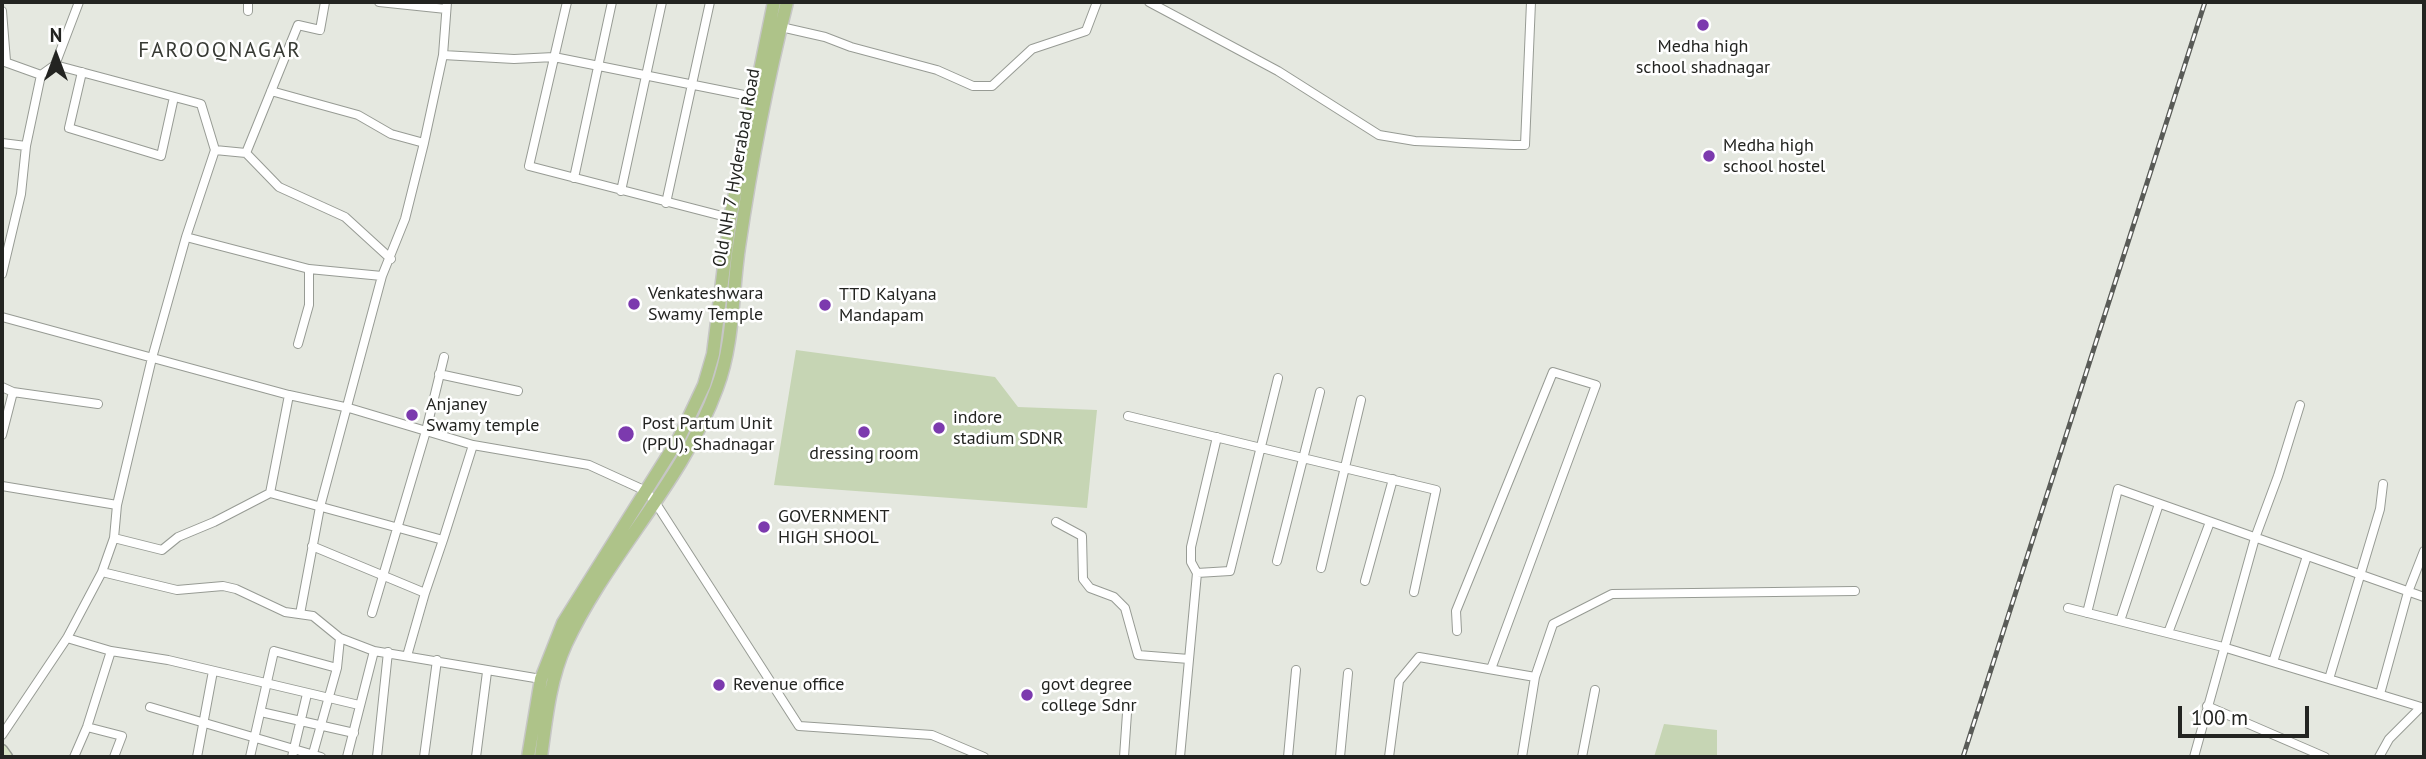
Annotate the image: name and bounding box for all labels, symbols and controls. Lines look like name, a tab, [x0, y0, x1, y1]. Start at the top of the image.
marker: Medha high school shadnagar	[1695, 17, 1711, 33]
north arrow	[21, 21, 91, 91]
text: N	[50, 23, 62, 47]
place label: Medha high school shadnagar	[1636, 36, 1770, 78]
district label: FAROOQNAGAR	[140, 38, 300, 64]
street label: Old NH 7 Hyderabad Road	[709, 67, 765, 269]
place label: Medha high school hostel	[1723, 135, 1825, 178]
marker: Medha high school hostel	[1701, 148, 1717, 164]
place label: Venkateshwara Swamy Temple	[648, 283, 763, 326]
place label: TTD Kalyana Mandapam	[839, 284, 937, 326]
marker: Venkateshwara Swamy Temple	[626, 296, 642, 312]
marker: TTD Kalyana Mandapam	[817, 297, 833, 313]
place label: Anjaney Swamy temple	[426, 394, 539, 436]
marker: Anjaney Swamy temple	[404, 407, 420, 423]
place label: indore stadium SDNR	[953, 407, 1063, 450]
place label: Post Partum Unit (PPU), Shadnagar	[642, 413, 774, 456]
marker: indore stadium SDNR	[931, 420, 947, 436]
marker: Post Partum Unit (PPU), Shadnagar	[616, 424, 636, 444]
marker: dressing room	[856, 424, 872, 440]
place label: dressing room	[809, 443, 919, 465]
place label: GOVERNMENT HIGH SHOOL	[778, 506, 890, 548]
marker: GOVERNMENT HIGH SHOOL	[756, 519, 772, 535]
place label: Revenue office	[733, 674, 844, 696]
place label: govt degree college Sdnr	[1041, 674, 1137, 716]
marker: Revenue office	[711, 677, 727, 693]
marker: govt degree college Sdnr	[1019, 687, 1035, 703]
scale bar	[2181, 692, 2312, 736]
text: 100 m	[2191, 704, 2248, 731]

